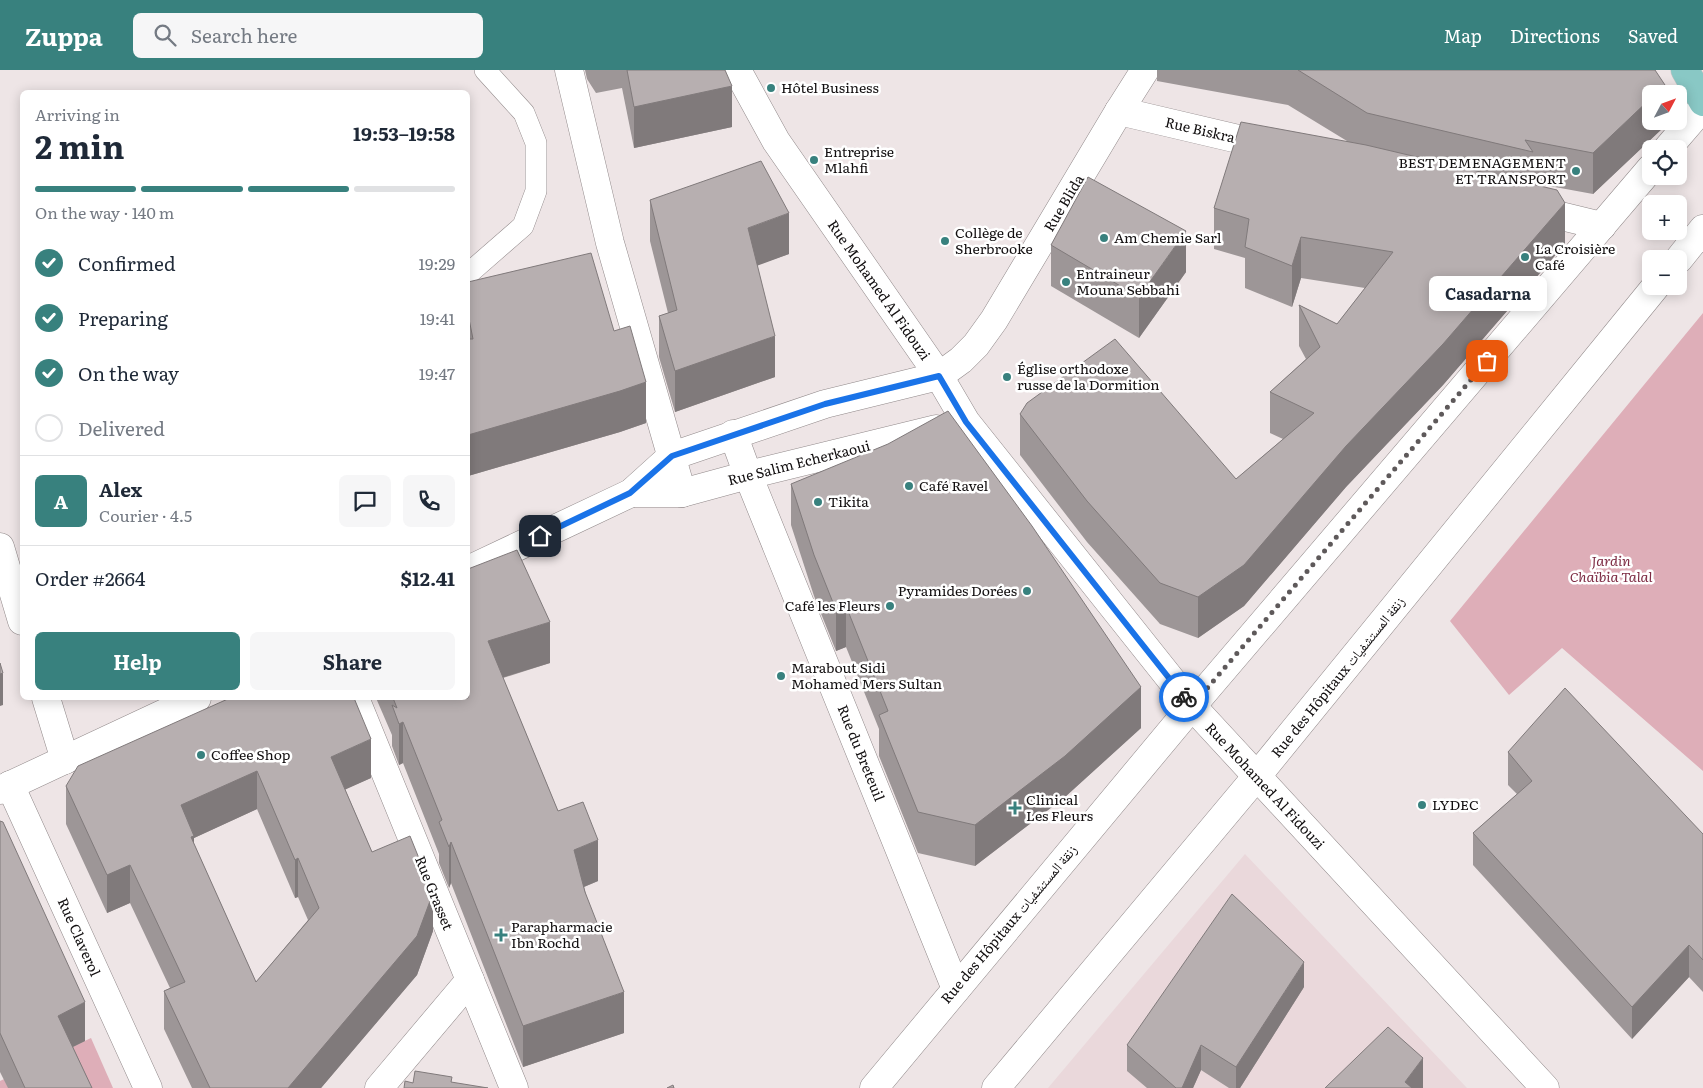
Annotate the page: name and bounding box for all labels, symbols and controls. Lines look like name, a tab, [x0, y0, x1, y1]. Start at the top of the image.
search box	[133, 13, 483, 58]
text: Zuppa	[25, 18, 103, 53]
icon: search	[151, 21, 179, 49]
text: Search here	[191, 21, 297, 49]
text: Map	[1444, 22, 1482, 49]
text: Directions	[1510, 22, 1600, 49]
text: Saved	[1628, 22, 1678, 49]
place label: Hôtel Business	[781, 77, 879, 97]
marker: Hôtel Business	[765, 82, 777, 94]
north arrow	[1642, 85, 1688, 130]
map controls	[1642, 85, 1687, 295]
text: Arriving in	[35, 102, 120, 126]
street label: Rue Biskra	[1163, 111, 1238, 147]
text: 19:53–19:58	[353, 119, 455, 147]
text: 2 min	[35, 121, 124, 169]
button: locate	[1642, 140, 1687, 185]
place label: Entreprise Mlahfi	[824, 141, 894, 177]
place label: BEST DEMENAGEMENT ET TRANSPORT	[1399, 152, 1566, 188]
marker: Entreprise Mlahfi	[808, 154, 820, 166]
marker: BEST DEMENAGEMENT ET TRANSPORT	[1570, 165, 1582, 177]
street label: Rue Blida	[1038, 170, 1088, 235]
button: +	[1642, 195, 1687, 240]
text: On the way · 140 m	[35, 200, 174, 224]
street label: Rue Mohamed Al Fidouzi	[824, 215, 936, 364]
place label: Collège de Sherbrooke	[955, 222, 1033, 258]
place label: Am Chemie Sarl	[1114, 227, 1222, 247]
marker: Am Chemie Sarl	[1098, 232, 1110, 244]
marker: Collège de Sherbrooke	[939, 235, 951, 247]
place label: La Croisière Café	[1535, 238, 1615, 274]
icon: check	[35, 249, 63, 277]
text: Confirmed	[78, 249, 176, 277]
button: −	[1642, 250, 1687, 295]
text: 19:29	[418, 251, 455, 275]
marker: La Croisière Café	[1519, 251, 1531, 263]
place label: Entraineur Mouna Sebbahi	[1076, 263, 1180, 299]
marker: Entraineur Mouna Sebbahi	[1060, 276, 1072, 288]
callout: Casadarna	[1428, 276, 1546, 311]
text: Casadarna	[1445, 281, 1531, 305]
icon: check	[35, 304, 63, 332]
text: Preparing	[78, 304, 168, 332]
text: 19:41	[420, 306, 455, 330]
pin	[1466, 340, 1508, 382]
icon: bag	[1473, 347, 1501, 375]
place label: Église orthodoxe russe de la Dormition	[1017, 358, 1160, 394]
icon: check	[35, 359, 63, 387]
text: On the way	[78, 359, 179, 387]
text: 19:47	[419, 361, 455, 385]
marker: Église orthodoxe russe de la Dormition	[1001, 371, 1013, 383]
text: Delivered	[78, 414, 165, 442]
street label: Rue Salim Echerkaoui	[725, 435, 872, 489]
text: Alex	[99, 475, 142, 503]
button: chat	[339, 475, 391, 527]
button: phone	[403, 475, 455, 527]
place label: Café Ravel	[919, 475, 988, 495]
marker: Café Ravel	[903, 480, 915, 492]
text: A	[54, 487, 68, 515]
place label: Tikita	[828, 491, 869, 511]
marker: Tikita	[812, 496, 824, 508]
text: Courier · 4.5	[99, 503, 192, 527]
pin	[519, 515, 561, 557]
icon: home	[526, 522, 554, 550]
park label: Jardin Chaïbia Talal	[1570, 550, 1652, 586]
text: Order #2664	[35, 564, 145, 592]
text: $12.41	[401, 564, 455, 592]
place label: Pyramides Dorées	[898, 580, 1017, 600]
marker: Pyramides Dorées	[1021, 585, 1033, 597]
street label: Rue des Hôpitaux زنقة المستشفيات	[1266, 591, 1409, 761]
place label: Café les Fleurs	[785, 595, 880, 615]
marker: Café les Fleurs	[884, 600, 896, 612]
button: Help	[35, 632, 240, 690]
button: Share	[250, 632, 455, 690]
place label: Marabout Sidi Mohamed Mers Sultan	[791, 657, 942, 693]
marker: Marabout Sidi Mohamed Mers Sultan	[775, 670, 787, 682]
courier	[1159, 672, 1209, 722]
icon: bike	[1170, 683, 1198, 711]
street label: Rue du Breteuil	[833, 701, 890, 804]
street label: Rue Mohamed Al Fidouzi	[1201, 717, 1330, 853]
place label: Coffee Shop	[211, 744, 291, 764]
marker: Coffee Shop	[195, 749, 207, 761]
place label: Clinical Les Fleurs	[1026, 789, 1093, 825]
place label: LYDEC	[1432, 794, 1479, 814]
marker: LYDEC	[1416, 799, 1428, 811]
marker: Clinical Les Fleurs	[1008, 801, 1022, 815]
street label: Rue des Hôpitaux زنقة المستشفيات	[936, 839, 1081, 1007]
street label: Rue Grasset	[411, 853, 459, 933]
street label: Rue Claverol	[54, 894, 106, 979]
place label: Parapharmacie Ibn Rochd	[511, 916, 613, 952]
marker: Parapharmacie Ibn Rochd	[495, 929, 507, 941]

